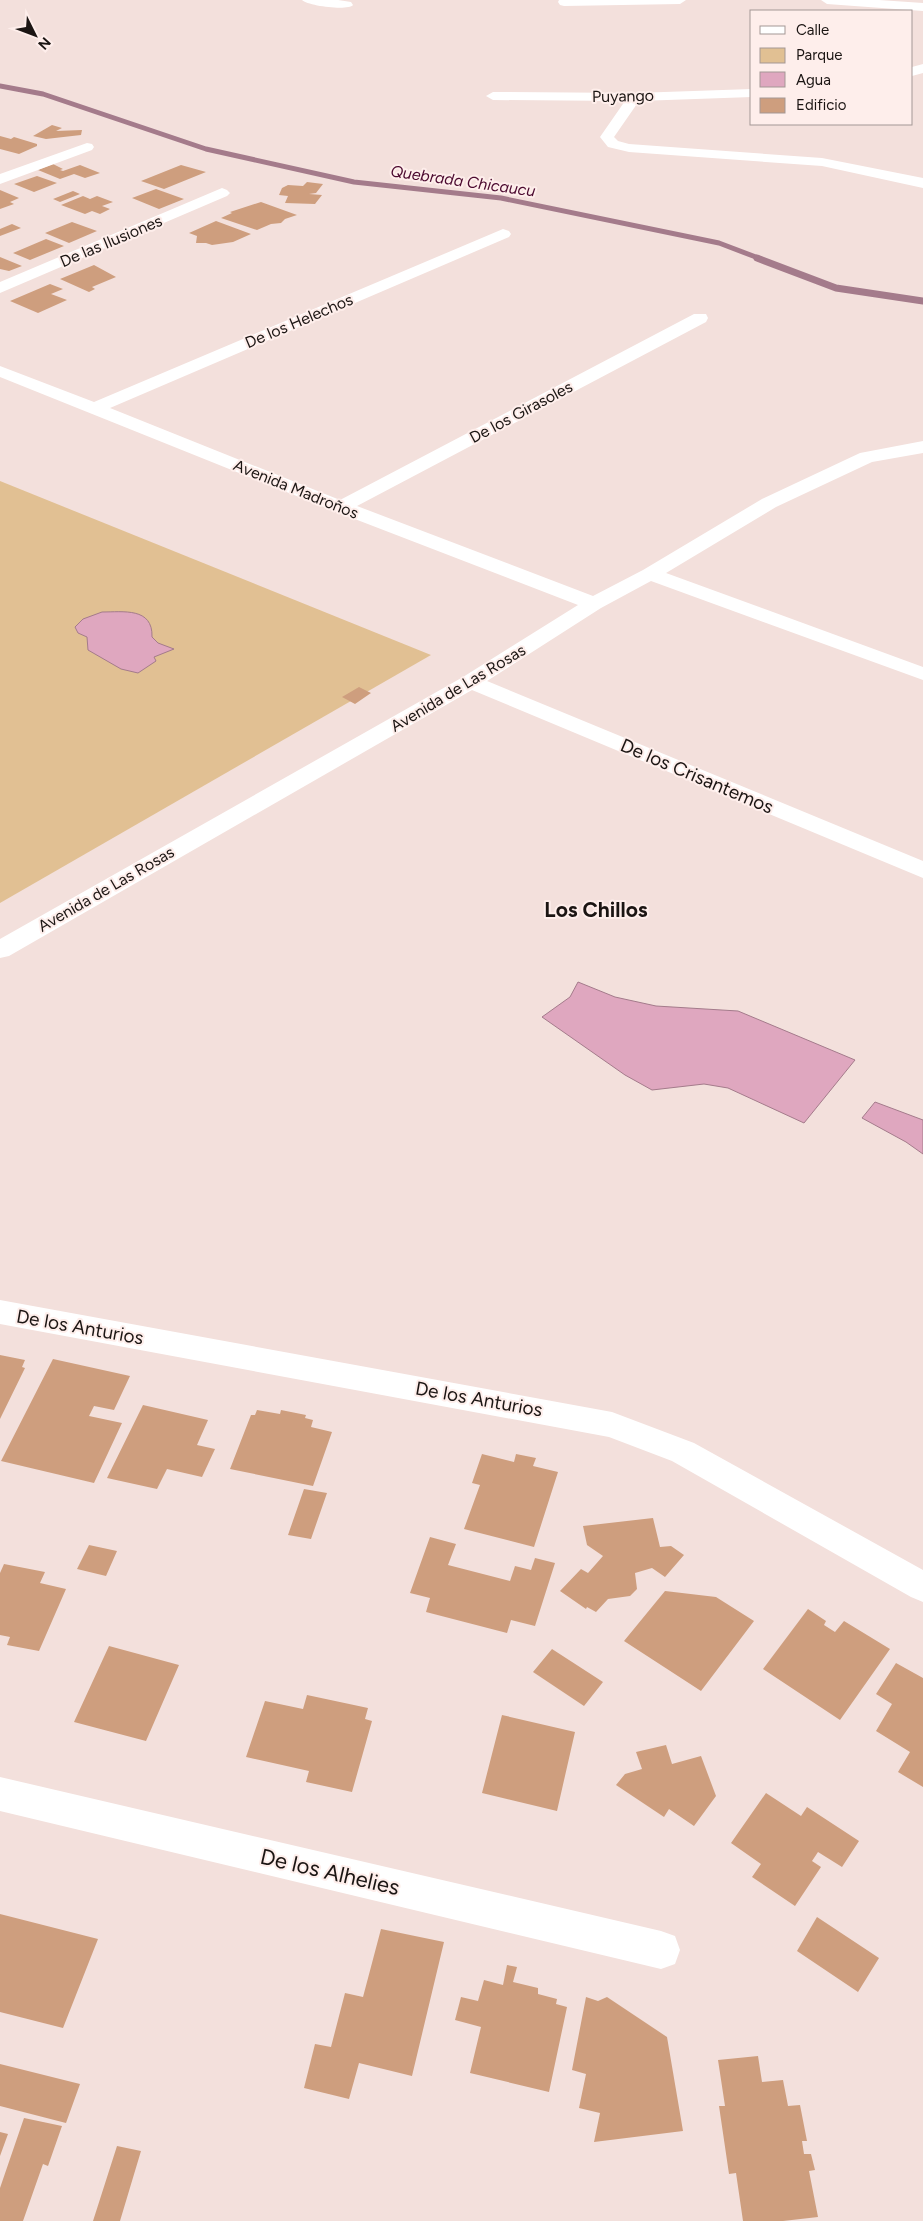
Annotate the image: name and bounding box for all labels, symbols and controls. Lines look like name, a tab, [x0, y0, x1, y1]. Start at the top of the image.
north arrow	[10, 10, 60, 60]
legend	[750, 10, 913, 125]
text: Calle	[796, 21, 829, 39]
text: N	[34, 34, 54, 53]
text: Parque	[796, 46, 843, 64]
text: Agua	[796, 71, 831, 89]
street label: Puyango	[592, 86, 654, 106]
text: Edificio	[796, 96, 847, 114]
water label: Quebrada Chicaucu	[389, 161, 537, 201]
street label: De las Ilusiones	[57, 211, 165, 271]
street label: De los Helechos	[242, 290, 356, 352]
street label: De los Girasoles	[466, 377, 576, 447]
street label: Avenida Madroños	[231, 455, 361, 523]
street label: Avenida de Las Rosas	[387, 640, 529, 736]
street label: De los Crisantemos	[617, 733, 777, 819]
street label: Avenida de Las Rosas	[35, 842, 177, 936]
district label: Los Chillos	[544, 897, 648, 922]
street label: De los Anturios	[15, 1304, 146, 1350]
street label: De los Anturios	[414, 1376, 545, 1422]
street label: De los Alhelies	[258, 1843, 402, 1901]

